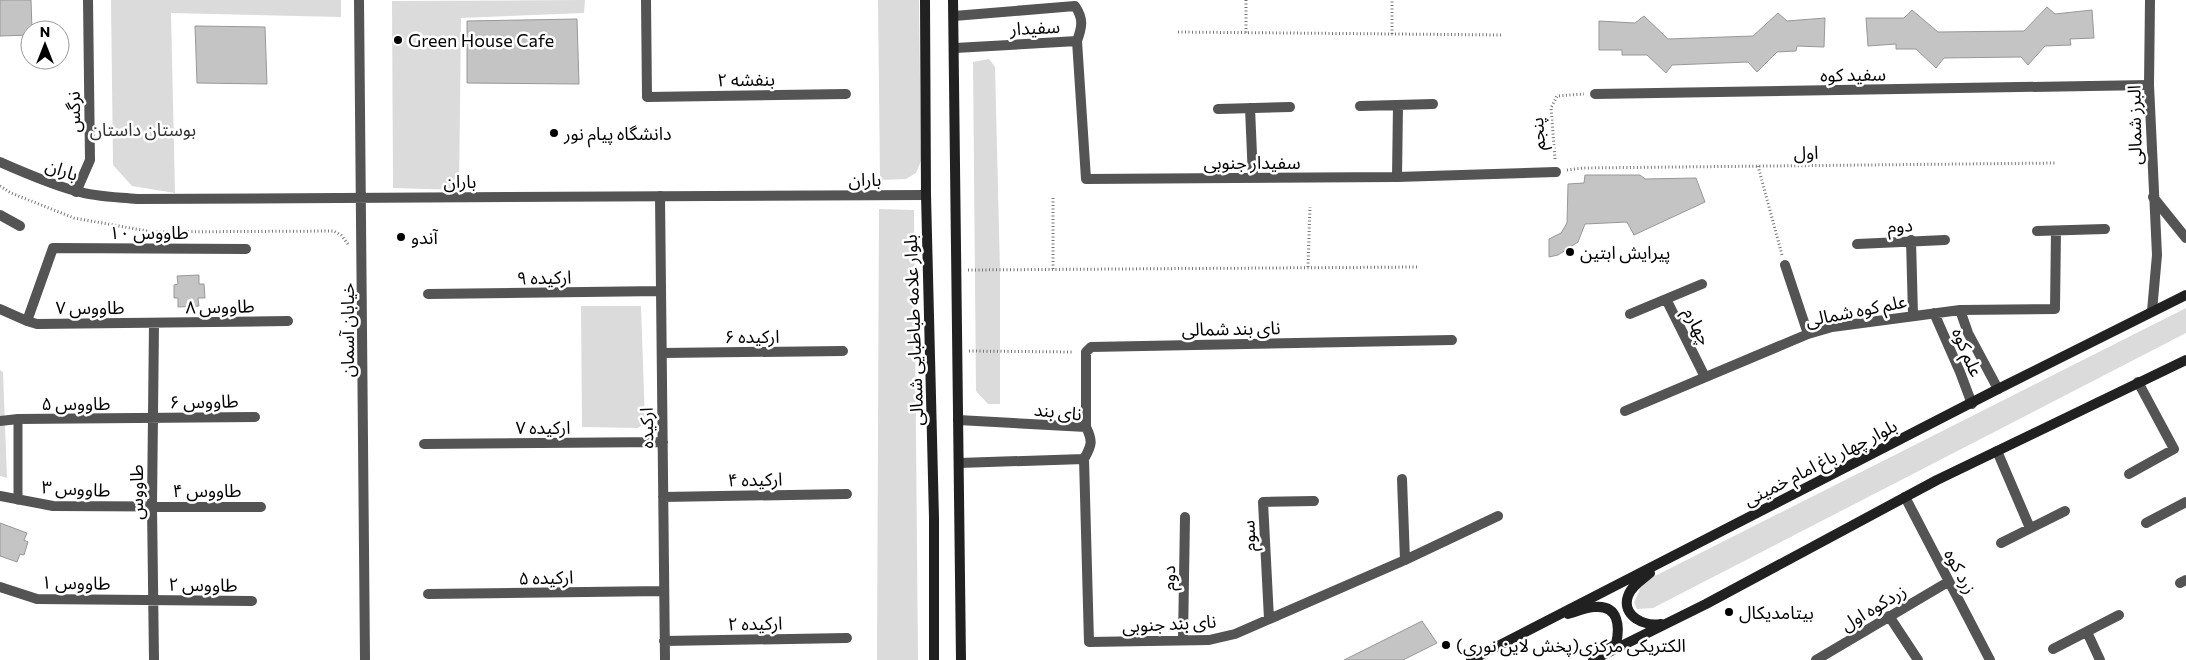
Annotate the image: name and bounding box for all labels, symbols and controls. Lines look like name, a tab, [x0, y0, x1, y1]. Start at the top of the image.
street label: سفیدار	[1008, 15, 1061, 40]
north arrow	[20, 20, 70, 70]
text: N	[40, 23, 50, 40]
place label: Green House Cafe	[408, 29, 554, 51]
marker: Green House Cafe	[392, 34, 404, 46]
street label: سفید کوه	[1820, 62, 1886, 87]
street label: بنفشه ۲	[717, 67, 775, 91]
street label: البرز شمالی	[2122, 85, 2147, 165]
street label: نرگس	[62, 91, 85, 133]
street label: پنجم	[1525, 116, 1552, 151]
park label: بوستان داستان	[90, 118, 196, 141]
place label: دانشگاه پیام نور	[563, 122, 672, 148]
marker: دانشگاه پیام نور	[548, 127, 560, 139]
street label: اول	[1793, 141, 1819, 164]
street label: سفیدار جنوبی	[1203, 151, 1301, 174]
street label: باران	[43, 153, 81, 186]
street label: باران	[849, 168, 881, 191]
street label: باران	[444, 170, 476, 193]
street label: دوم	[1887, 213, 1913, 241]
street label: طاووس ۱۰	[109, 221, 189, 244]
place label: آندو	[411, 226, 438, 248]
marker: آندو	[395, 231, 407, 243]
street label: بلوار علامه طباطبایی شمالی	[899, 234, 928, 426]
place label: پیرایش ابتین	[1580, 241, 1670, 264]
marker: پیرایش ابتین	[1564, 246, 1576, 258]
street label: ارکیده ۹	[516, 266, 572, 289]
street label: خیابان آسمان	[336, 283, 359, 377]
street label: علم کوه شمالی	[1804, 289, 1909, 334]
street label: طاووس ۸	[185, 294, 255, 319]
street label: طاووس ۷	[55, 296, 125, 319]
street label: چهارم	[1676, 303, 1717, 350]
street label: نای بند شمالی	[1181, 316, 1281, 341]
street label: علم کوه	[1945, 324, 1988, 381]
street label: ارکیده ۶	[725, 325, 779, 348]
street label: طاووس ۶	[169, 389, 239, 414]
street label: طاووس ۵	[41, 392, 111, 415]
street label: نای بند	[1033, 398, 1083, 425]
street label: ارکیده	[635, 407, 658, 449]
street label: بلوار چهار باغ امام خمینی	[1740, 414, 1902, 514]
street label: ارکیده ۷	[516, 416, 570, 439]
street label: طاووس	[125, 464, 148, 520]
street label: ارکیده ۴	[727, 468, 783, 491]
street label: طاووس ۳	[41, 475, 111, 502]
street label: طاووس ۴	[172, 479, 242, 502]
street label: سوم	[1236, 520, 1264, 552]
street label: زرد کوه	[1939, 545, 1982, 598]
street label: دوم	[1157, 565, 1183, 591]
street label: ارکیده ۵	[518, 566, 574, 589]
street label: طاووس ۱	[41, 570, 111, 595]
street label: طاووس ۲	[168, 572, 238, 597]
street label: زردکوه اول	[1836, 579, 1910, 636]
place label: بیتامدیکال	[1739, 601, 1814, 624]
marker: بیتامدیکال	[1723, 606, 1735, 618]
street label: نای بند جنوبی	[1121, 610, 1217, 637]
street label: ارکیده ۲	[727, 612, 783, 635]
place label: الکتریکی مرکزی(پخش لاین نوری)	[1456, 634, 1686, 657]
marker: الکتریکی مرکزی(پخش لاین نوری)	[1440, 639, 1452, 651]

